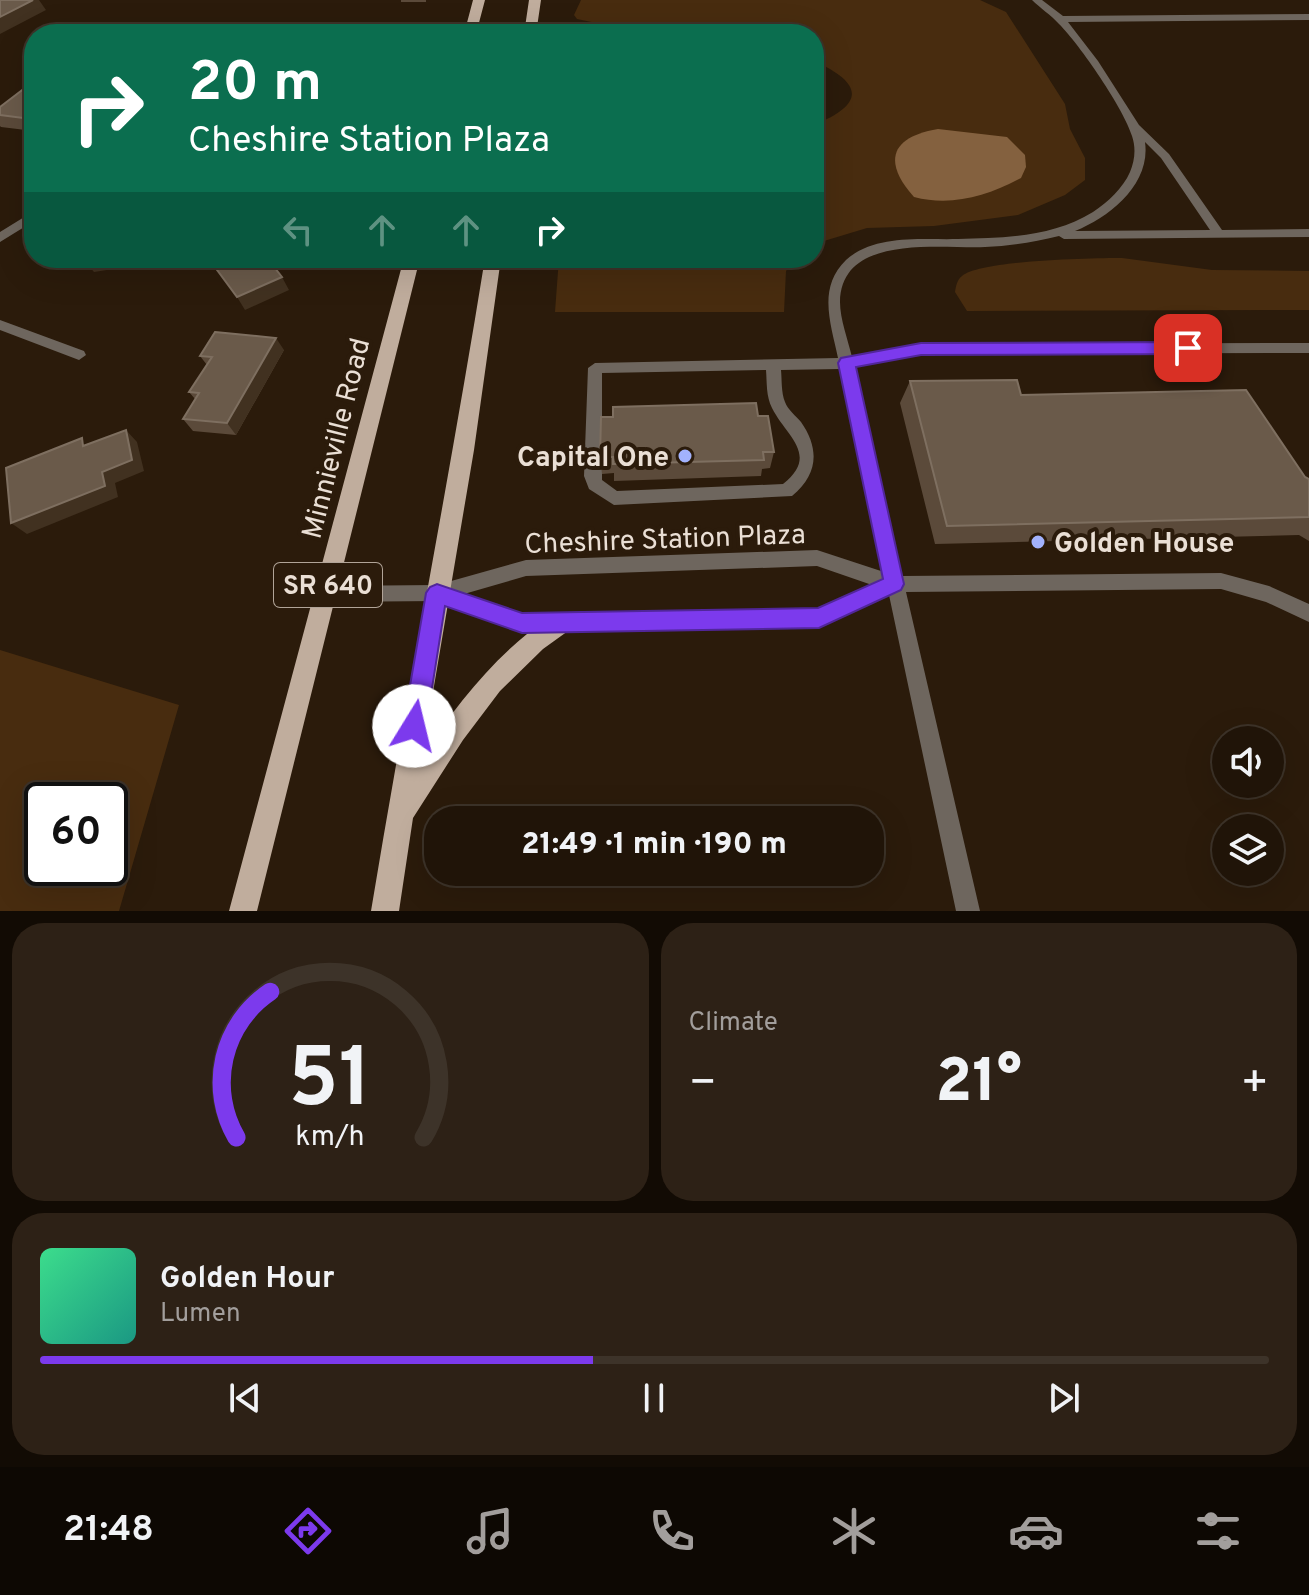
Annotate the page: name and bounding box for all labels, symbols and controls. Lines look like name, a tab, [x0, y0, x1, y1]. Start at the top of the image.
text: 20 m	[188, 50, 322, 120]
icon: right	[56, 56, 160, 160]
text: Cheshire Station Plaza	[188, 119, 550, 165]
icon: left	[276, 208, 320, 252]
icon: ahead	[360, 208, 404, 252]
icon: ahead	[444, 208, 488, 252]
icon: right	[528, 208, 572, 252]
pin	[1154, 314, 1222, 382]
icon: arrive	[1166, 326, 1210, 370]
street label: Minnieville Road	[296, 335, 380, 543]
place label: Capital One	[517, 441, 669, 477]
marker: Capital One	[676, 447, 694, 465]
street label: Cheshire Station Plaza	[524, 518, 806, 564]
place label: Golden House	[1054, 527, 1234, 563]
marker: Golden House	[1029, 533, 1047, 551]
road number: SR 640	[274, 563, 382, 607]
position arrow	[372, 684, 456, 768]
map controls	[1212, 726, 1284, 886]
button: sound	[1212, 726, 1284, 798]
speed limit sign: 60	[24, 782, 128, 886]
button: layers	[1212, 814, 1284, 886]
text: 21:49 · 1 min · 190 m	[521, 827, 787, 864]
text: Climate	[689, 1007, 778, 1040]
text: 51	[288, 1031, 372, 1136]
text: 21°	[936, 1047, 1022, 1123]
text: −	[689, 1057, 717, 1113]
text: +	[1241, 1057, 1269, 1113]
text: km/h	[296, 1120, 365, 1156]
text: Golden Hour	[160, 1261, 334, 1298]
text: Lumen	[160, 1298, 241, 1331]
icon: previous	[223, 1376, 267, 1420]
icon: pause	[632, 1376, 676, 1420]
icon: next	[1042, 1376, 1086, 1420]
icon: directions	[280, 1503, 336, 1559]
icon: music	[462, 1503, 518, 1559]
icon: phone	[644, 1503, 700, 1559]
icon: climate	[826, 1503, 882, 1559]
icon: car	[1008, 1503, 1064, 1559]
icon: filters	[1190, 1503, 1246, 1559]
text: 21:48	[63, 1508, 154, 1554]

